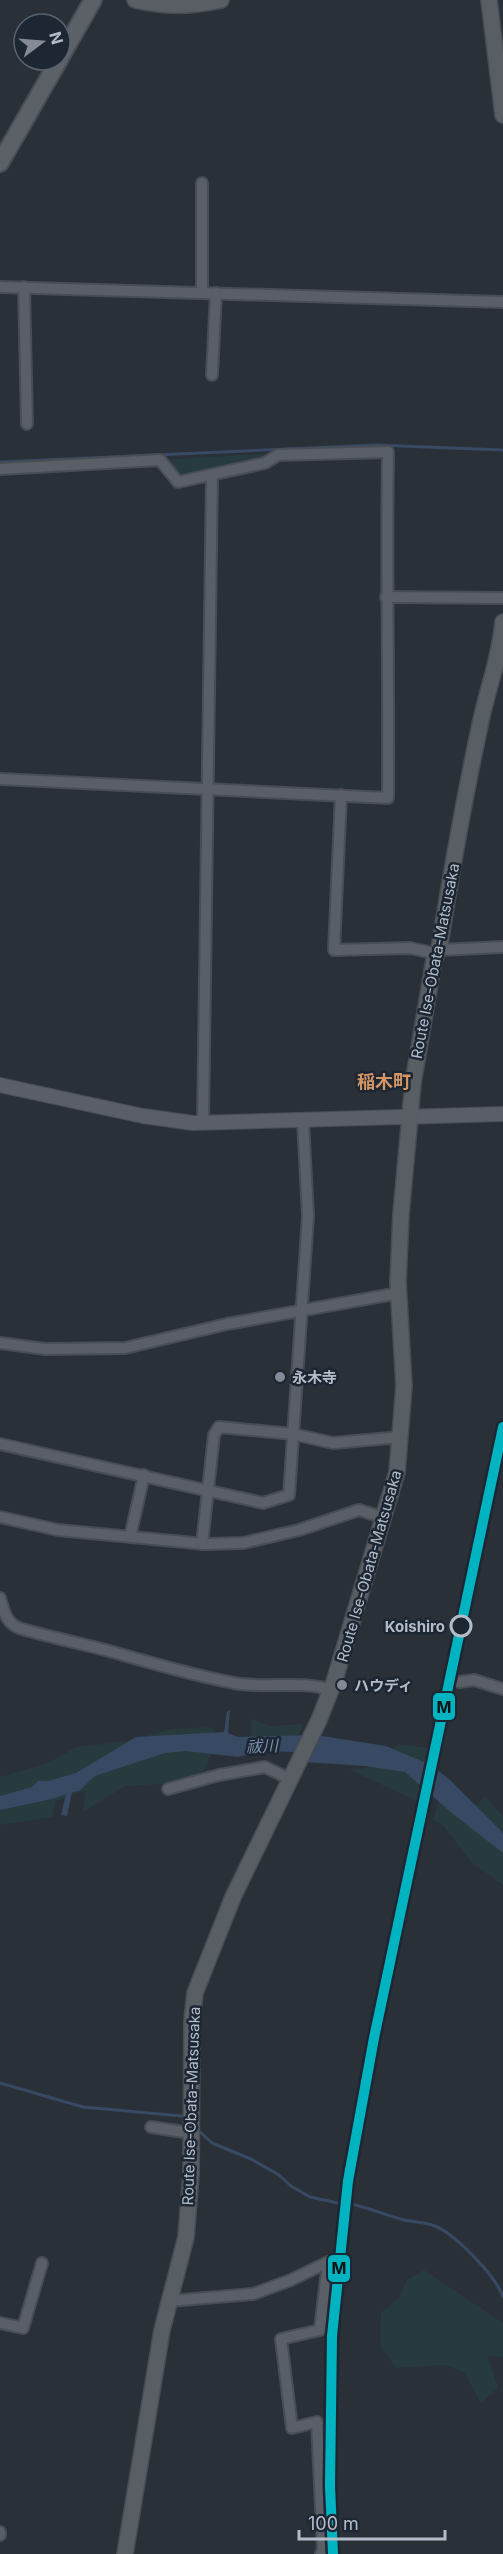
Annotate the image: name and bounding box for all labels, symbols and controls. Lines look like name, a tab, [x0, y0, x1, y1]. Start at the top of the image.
north arrow	[12, 12, 72, 72]
text: N	[45, 29, 68, 46]
street label: Route Ise-Obata-Matsusaka	[407, 862, 463, 1060]
district label: 稲木町	[357, 1071, 411, 1092]
place label: 永木寺	[292, 1368, 337, 1387]
marker: 永木寺	[273, 1370, 287, 1384]
street label: Route Ise-Obata-Matsusaka	[332, 1468, 406, 1664]
marker: Koishiro	[450, 1615, 472, 1637]
place label: Koishiro	[385, 1617, 445, 1636]
place label: ハウディ	[354, 1676, 413, 1695]
marker: ハウディ	[335, 1678, 349, 1692]
line badge: M	[432, 1692, 456, 1721]
text: M	[437, 1697, 451, 1717]
water label: 祓川	[245, 1735, 280, 1757]
street label: Route Ise-Obata-Matsusaka	[178, 2006, 204, 2206]
line badge: M	[327, 2254, 351, 2283]
text: M	[332, 2258, 346, 2278]
scale bar	[299, 2503, 444, 2541]
text: 100 m	[308, 2513, 359, 2534]

